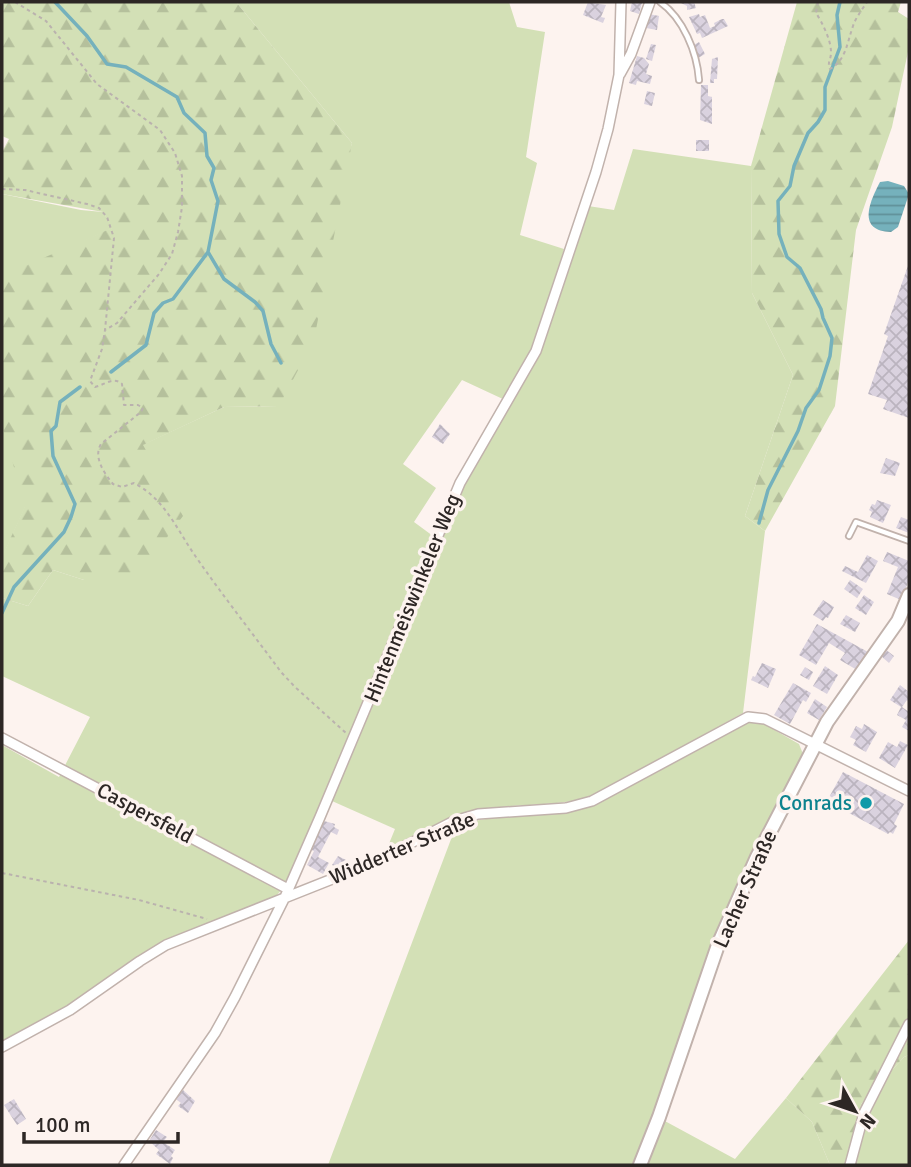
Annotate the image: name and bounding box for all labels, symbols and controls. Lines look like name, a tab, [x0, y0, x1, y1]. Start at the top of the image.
street label: Hintenmeiswinkeler Weg	[358, 490, 466, 706]
street label: Caspersfeld	[92, 777, 198, 849]
place label: Conrads	[779, 790, 852, 816]
marker: Conrads	[858, 795, 874, 811]
street label: Widderter Straße	[325, 806, 479, 890]
street label: Lacher Straße	[707, 826, 783, 952]
north arrow	[820, 1076, 890, 1146]
scale bar	[24, 1100, 178, 1144]
text: N	[854, 1109, 881, 1134]
text: 100 m	[35, 1112, 90, 1138]

